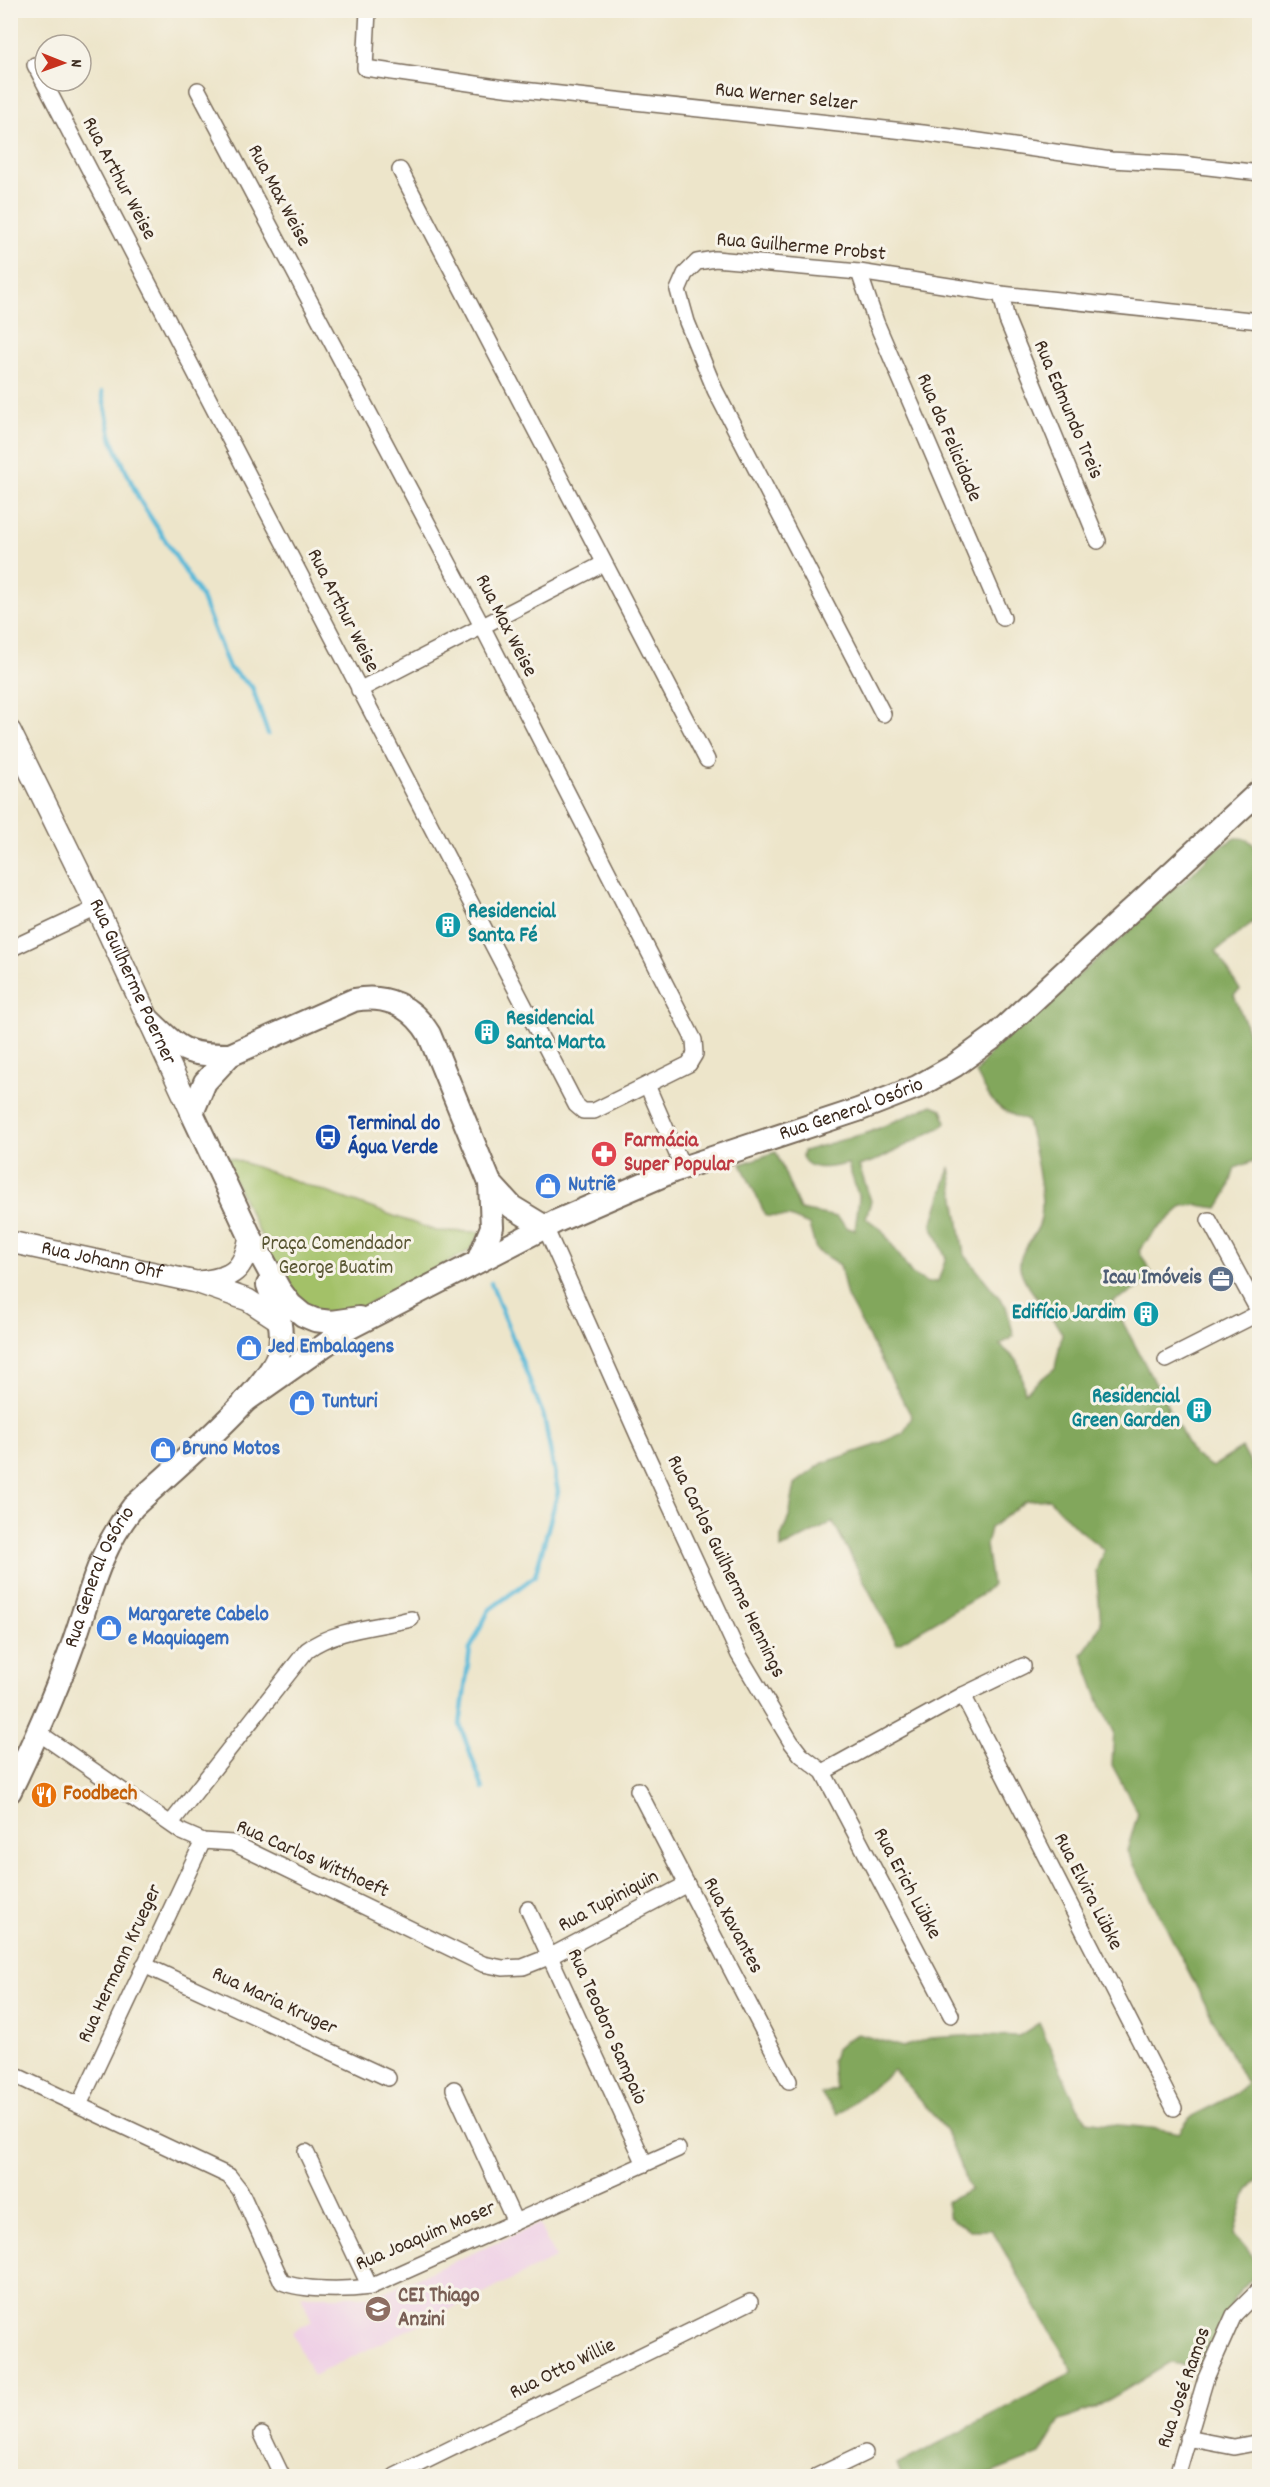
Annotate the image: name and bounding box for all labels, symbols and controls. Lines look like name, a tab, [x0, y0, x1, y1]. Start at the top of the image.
north arrow	[33, 33, 93, 93]
text: N	[64, 59, 87, 67]
street label: Rua Werner Selzer	[713, 76, 859, 120]
street label: Rua Arthur Weise	[73, 112, 163, 246]
street label: Rua Max Weise	[238, 140, 318, 252]
street label: Rua Guilherme Probst	[715, 226, 887, 270]
street label: Rua Edmundo Treis	[1024, 336, 1110, 484]
street label: Rua da Felicidade	[907, 369, 989, 507]
street label: Rua Arthur Weise	[298, 544, 386, 678]
street label: Rua Max Weise	[466, 569, 544, 683]
street label: Rua Guilherme Poerner	[80, 894, 183, 1071]
place label: Residencial Santa Fé	[468, 898, 557, 952]
building icon: Residencial Santa Fé	[433, 910, 463, 940]
place label: Residencial Santa Marta	[506, 1005, 606, 1059]
building icon: Residencial Santa Marta	[472, 1017, 502, 1047]
street label: Rua General Osório	[776, 1071, 930, 1150]
place label: Terminal do Água Verde	[348, 1110, 440, 1164]
bus stop icon: Terminal do Água Verde	[313, 1122, 343, 1152]
place label: Farmácia Super Popular	[624, 1127, 735, 1181]
pharmacy icon: Farmácia Super Popular	[589, 1139, 619, 1169]
shop icon: Nutriê	[533, 1171, 563, 1201]
place label: Nutriê	[568, 1171, 616, 1201]
park label: Praça Comendador George Buatim	[261, 1230, 411, 1284]
street label: Rua Johann Ohf	[38, 1234, 166, 1290]
place label: Icau Imóveis	[1102, 1264, 1202, 1294]
office icon: Icau Imóveis	[1206, 1264, 1236, 1294]
place label: Edifício Jardim	[1012, 1299, 1126, 1329]
building icon: Edifício Jardim	[1131, 1299, 1161, 1329]
shop icon: Jed Embalagens	[234, 1333, 264, 1363]
place label: Jed Embalagens	[268, 1333, 394, 1363]
place label: Residencial Green Garden	[1072, 1383, 1181, 1437]
shop icon: Tunturi	[287, 1388, 317, 1418]
place label: Tunturi	[322, 1388, 378, 1418]
building icon: Residencial Green Garden	[1184, 1395, 1214, 1425]
shop icon: Bruno Motos	[148, 1435, 178, 1465]
place label: Bruno Motos	[182, 1435, 280, 1465]
street label: Rua Carlos Guilherme Hennings	[658, 1451, 792, 1683]
street label: Rua General Osório	[58, 1500, 143, 1652]
place label: Margarete Cabelo e Maquiagem	[128, 1601, 269, 1655]
shop icon: Margarete Cabelo e Maquiagem	[94, 1613, 124, 1643]
restaurant icon: Foodbech	[29, 1780, 59, 1810]
place label: Foodbech	[63, 1780, 138, 1810]
street label: Rua Carlos Witthoeft	[231, 1813, 394, 1907]
street label: Rua Erich Lübke	[864, 1823, 948, 1945]
street label: Rua Elvira Lübke	[1045, 1828, 1129, 1956]
street label: Rua Tupiniquin	[553, 1863, 665, 1941]
street label: Rua Xavantes	[694, 1872, 770, 1980]
street label: Rua Hermann Krueger	[71, 1879, 171, 2048]
street label: Rua Teodoro Sampaio	[558, 1944, 654, 2110]
street label: Rua Maria Kruger	[206, 1960, 342, 2044]
street label: Rua Joaquim Moser	[351, 2194, 501, 2280]
place label: CEI Thiago Anzini	[398, 2282, 479, 2336]
school or university icon: CEI Thiago Anzini	[363, 2294, 393, 2324]
street label: Rua José Ramos	[1150, 2323, 1220, 2453]
street label: Rua Otto Willie	[505, 2331, 621, 2409]

